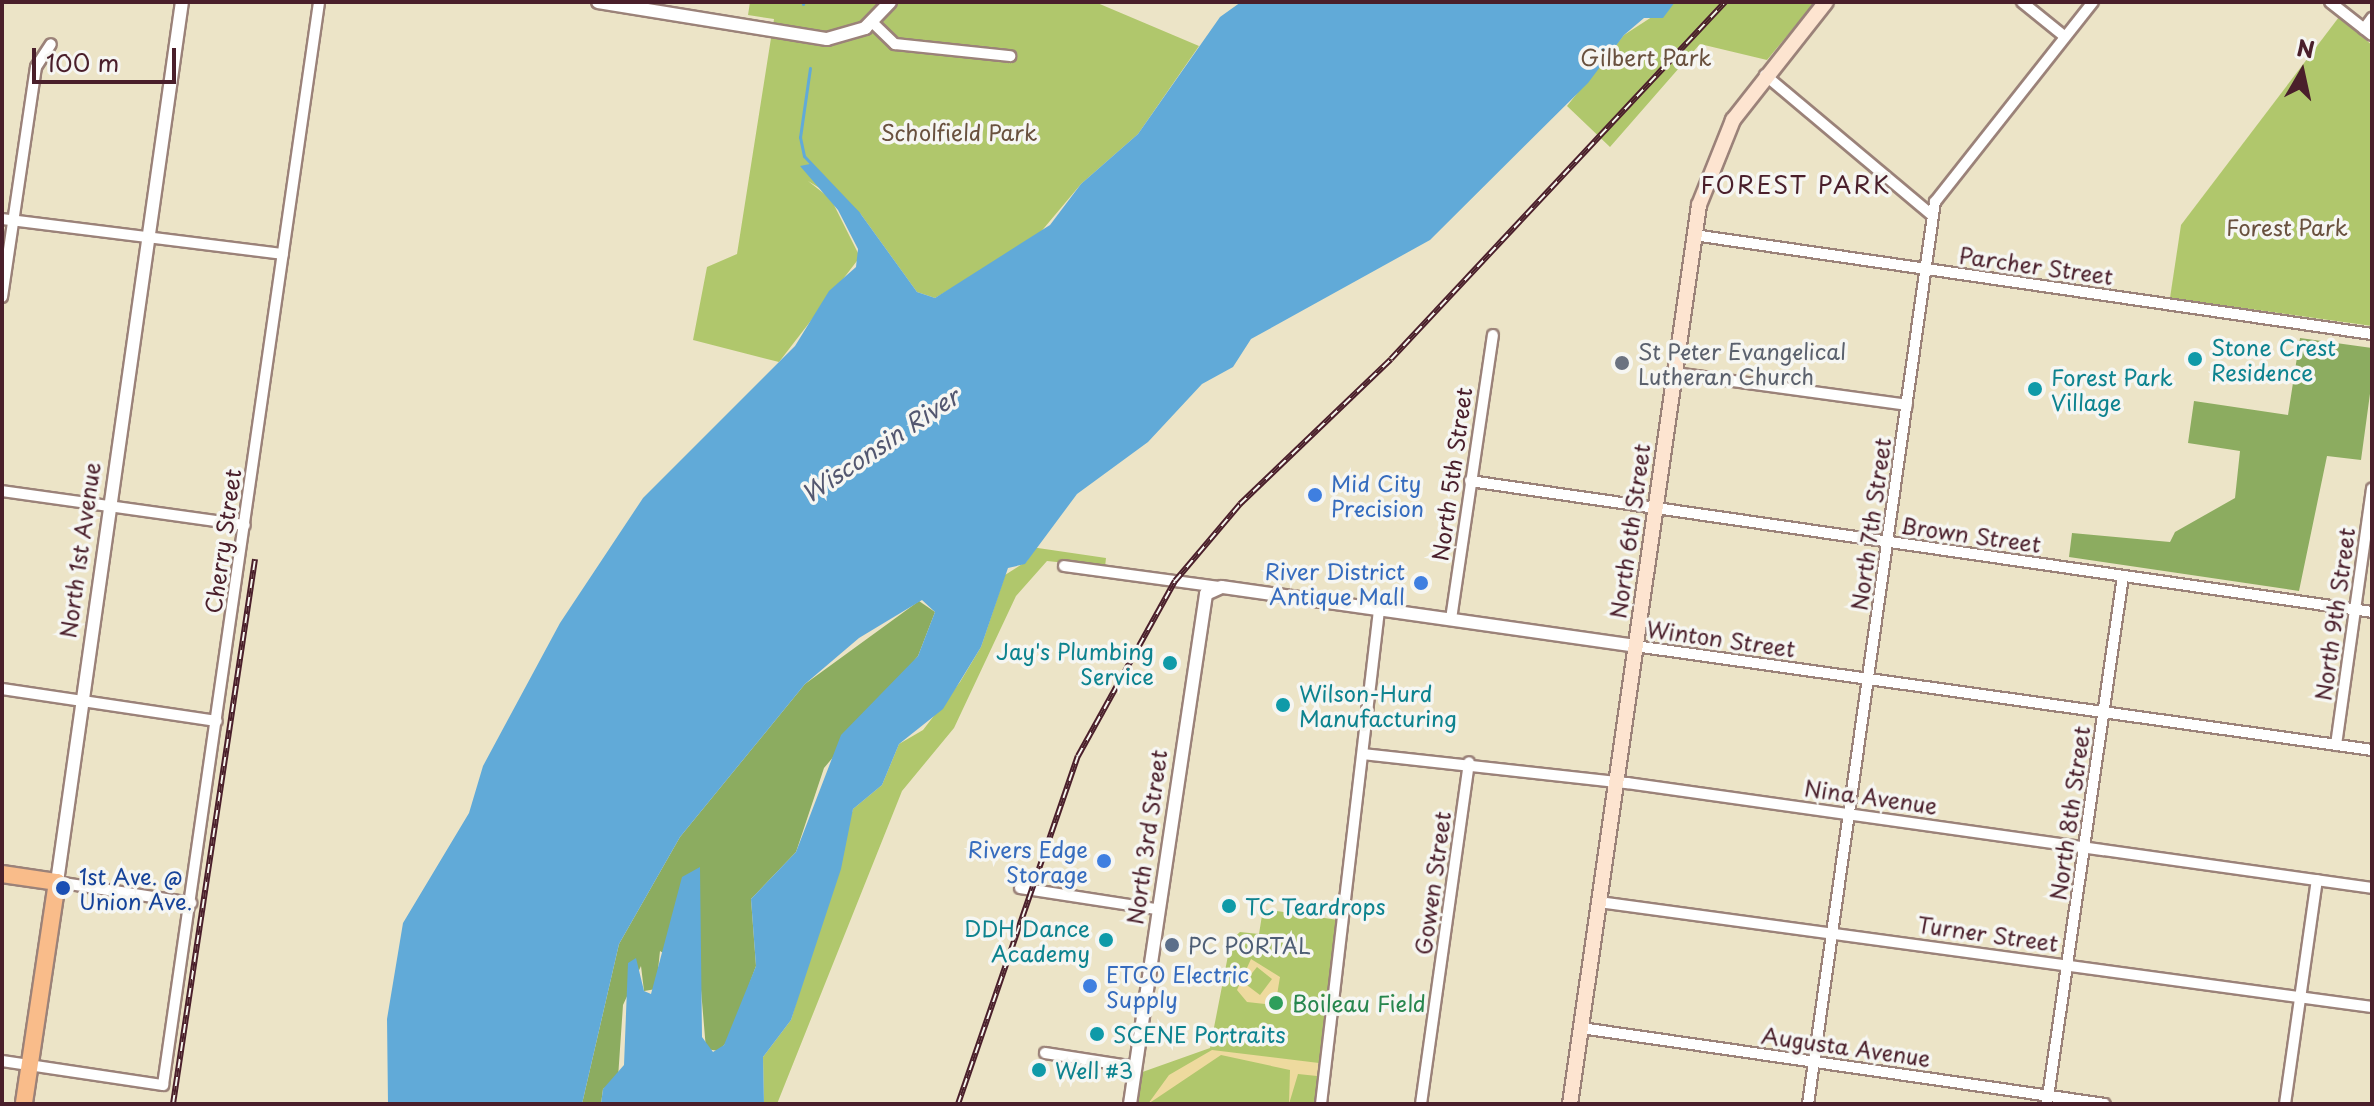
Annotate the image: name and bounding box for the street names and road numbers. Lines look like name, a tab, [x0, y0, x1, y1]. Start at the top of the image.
street label: Parcher Street	[1957, 241, 2115, 289]
street label: North 5th Street	[1426, 384, 1476, 564]
street label: North 7th Street	[1845, 435, 1895, 613]
street label: North 6th Street	[1603, 441, 1655, 621]
street label: North 1st Avenue	[53, 459, 105, 641]
street label: Cherry Street	[199, 467, 245, 615]
street label: Brown Street	[1900, 511, 2042, 557]
street label: North 9th Street	[2309, 525, 2359, 703]
street label: Winton Street	[1645, 615, 1797, 661]
street label: North 8th Street	[2044, 723, 2094, 903]
street label: North 3rd Street	[1120, 747, 1172, 927]
street label: Nina Avenue	[1803, 774, 1939, 818]
street label: Gowen Street	[1409, 810, 1455, 956]
street label: Turner Street	[1915, 910, 2061, 956]
street label: Augusta Avenue	[1760, 1021, 1932, 1071]

